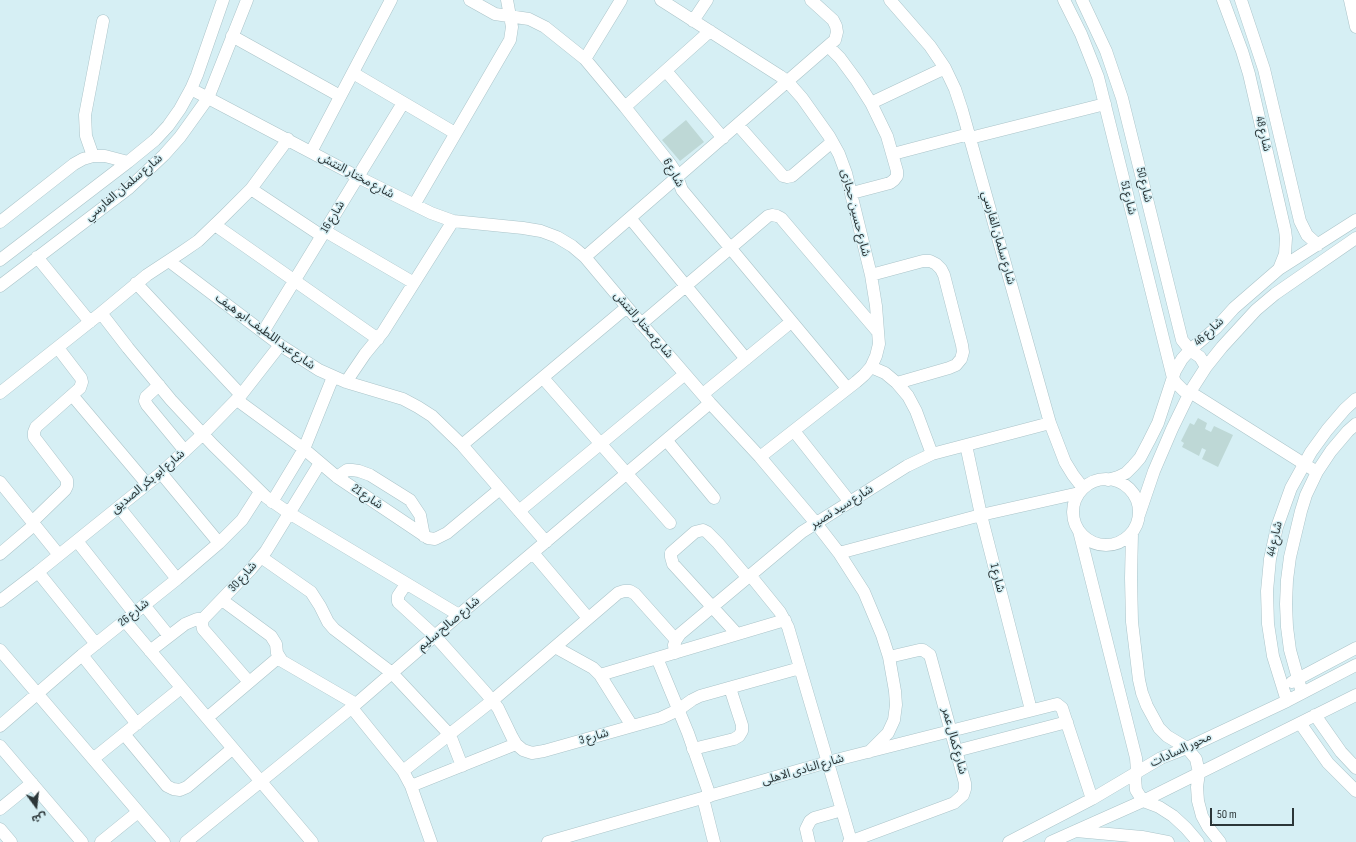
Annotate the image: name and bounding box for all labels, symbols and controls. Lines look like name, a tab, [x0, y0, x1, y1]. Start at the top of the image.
street label: شارع 48	[1252, 115, 1274, 153]
street label: شارع مختار التتش	[316, 150, 396, 202]
street label: شارع سلمان الفارسي	[82, 151, 166, 225]
street label: شارع 6	[659, 156, 687, 190]
street label: شارع 50	[1133, 166, 1155, 204]
street label: شارع حسين حجازى	[837, 168, 873, 258]
street label: شارع 51	[1117, 180, 1139, 216]
street label: شارع سلمان الفارسي	[978, 190, 1018, 286]
street label: شارع 16	[318, 198, 348, 236]
street label: شارع مختار التتش	[610, 289, 676, 361]
street label: شارع عبد اللطيف ابو هيف	[212, 291, 318, 373]
street label: شارع 46	[1191, 315, 1227, 349]
street label: شارع ابو بكر الصديق	[108, 447, 188, 517]
street label: شارع 21	[349, 481, 385, 513]
street label: شارع سيد نصير	[808, 482, 876, 532]
street label: شارع 44	[1264, 520, 1286, 558]
street label: شارع 30	[226, 559, 260, 595]
street label: شارع 1	[986, 562, 1008, 594]
street label: شارع صالح سليم	[415, 594, 483, 654]
street label: شارع 26	[116, 596, 152, 630]
street label: شارع كمال عمر	[938, 706, 970, 776]
street label: شارع 3	[577, 726, 611, 748]
street label: محور السادات	[1148, 730, 1214, 770]
street label: شارع النادى الاهلى	[760, 751, 846, 789]
north arrow	[16, 786, 56, 826]
scale bar	[1212, 800, 1296, 826]
text: 50 m	[1217, 807, 1237, 822]
text: ش	[30, 810, 48, 826]

